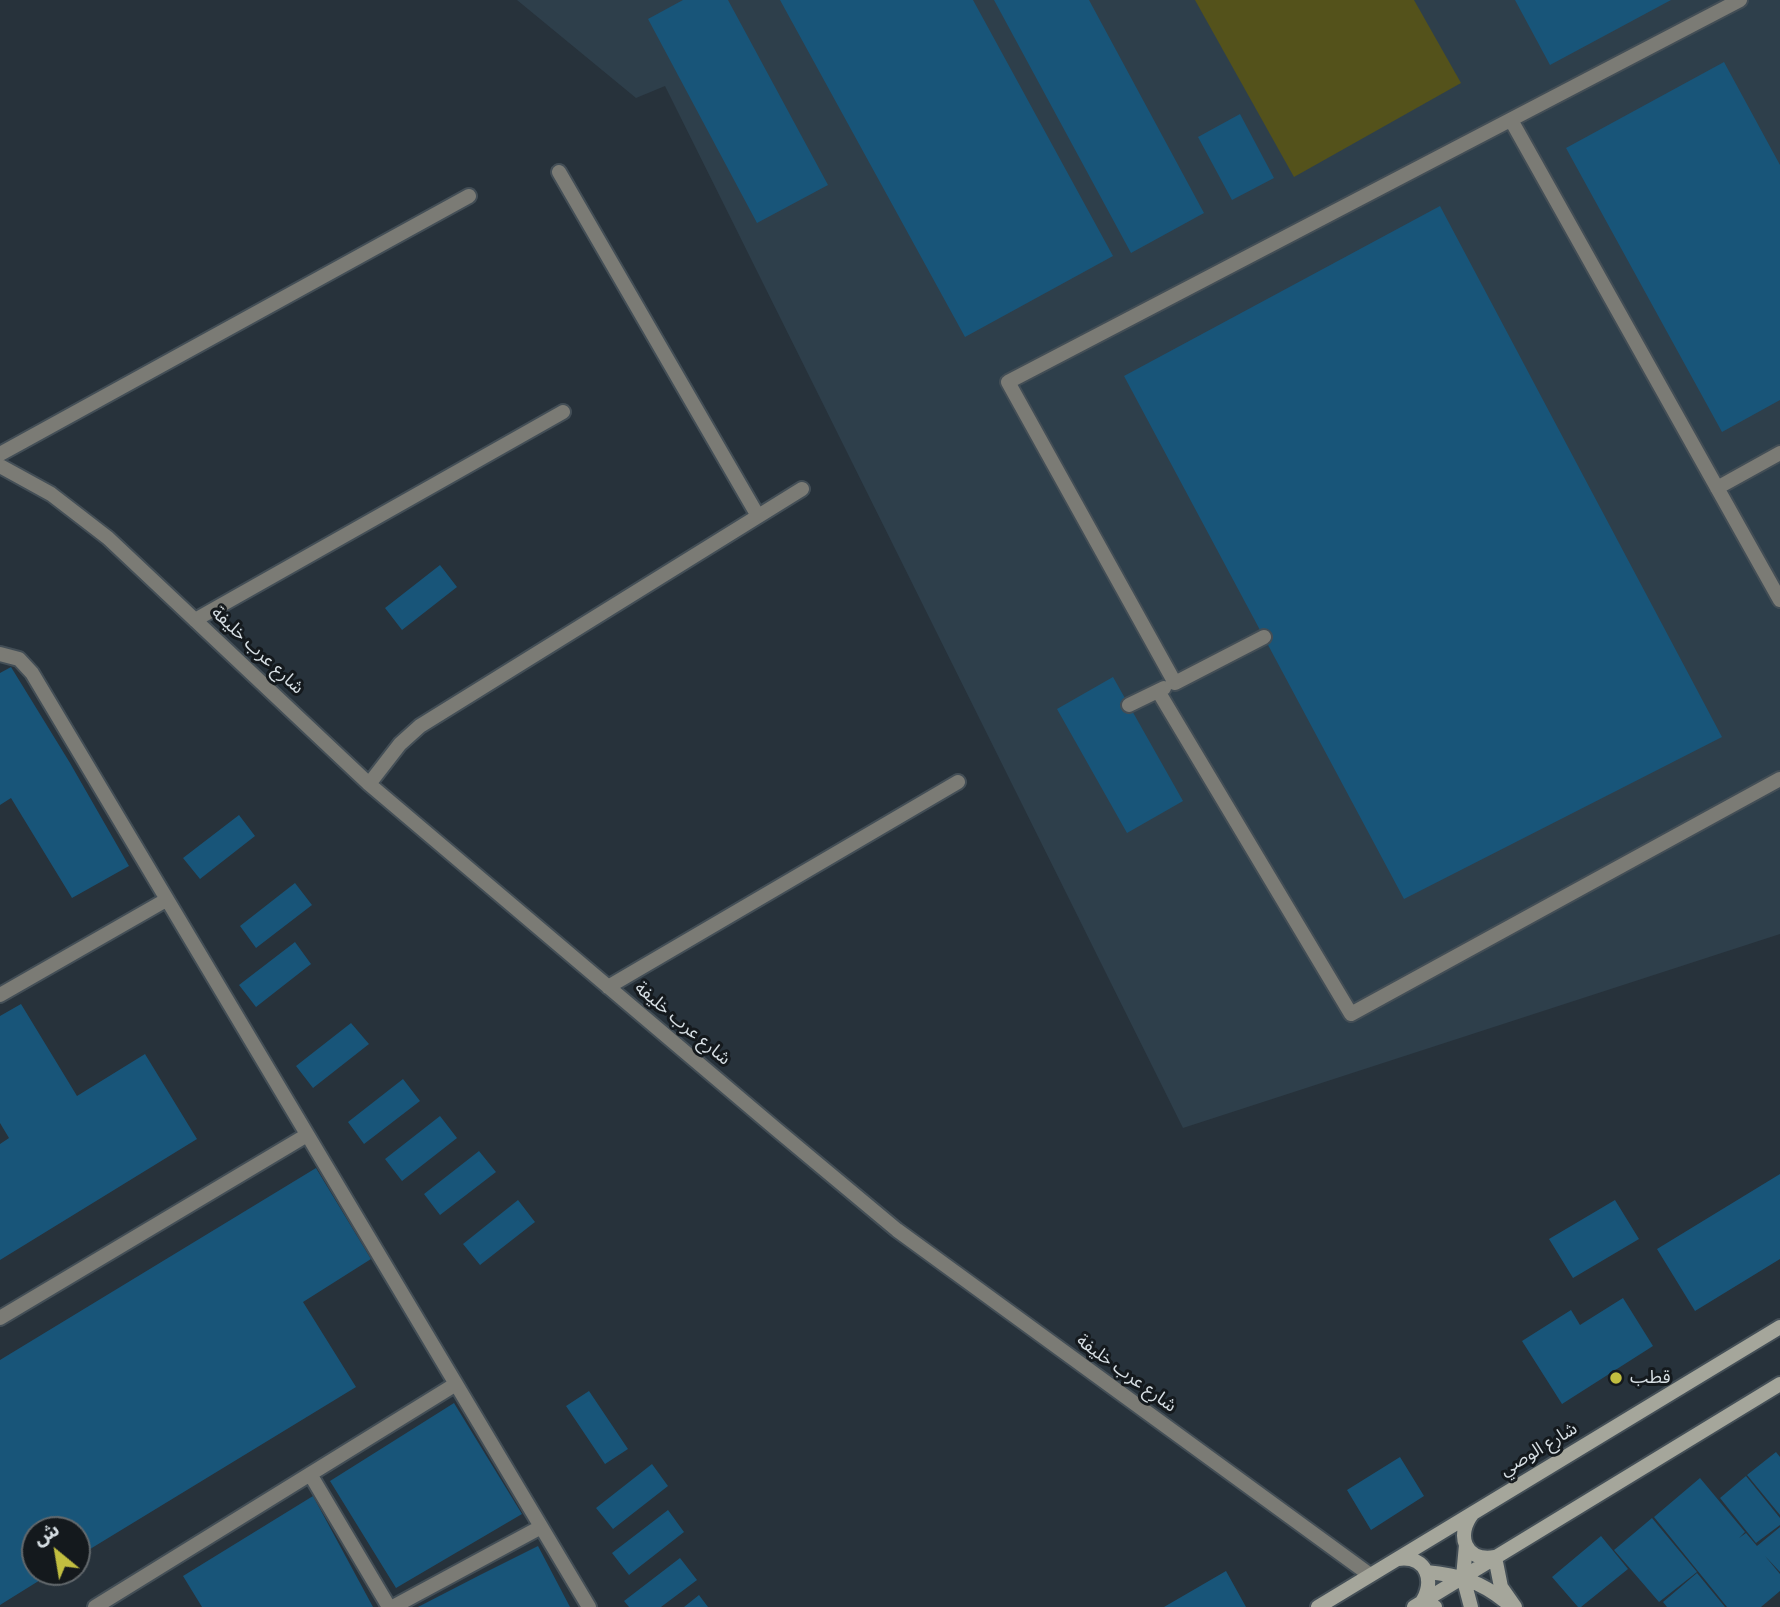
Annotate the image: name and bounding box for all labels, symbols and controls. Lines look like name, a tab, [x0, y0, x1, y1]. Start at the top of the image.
street label: شارع عرب خليفة	[206, 603, 308, 699]
street label: شارع عرب خليفة	[630, 978, 734, 1070]
street label: شارع عرب خليفة	[1072, 1330, 1180, 1418]
place label: قطب	[1630, 1367, 1670, 1389]
marker: قطب	[1608, 1370, 1624, 1386]
street label: شارع الوصي	[1496, 1418, 1582, 1482]
north arrow	[21, 1516, 91, 1586]
text: ش	[29, 1518, 63, 1551]

